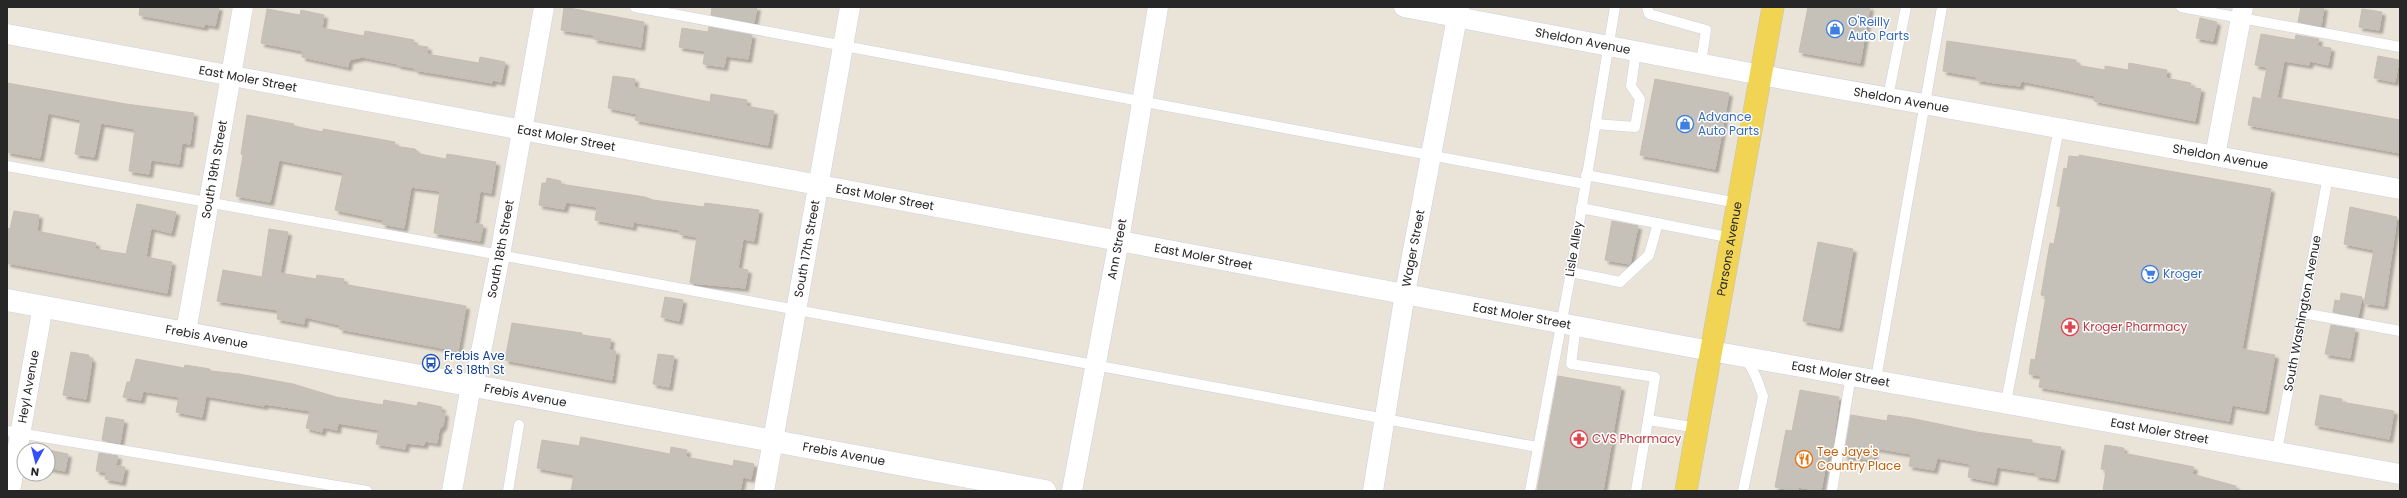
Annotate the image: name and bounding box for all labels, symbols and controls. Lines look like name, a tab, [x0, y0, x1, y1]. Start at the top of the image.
place label: O'Reilly Auto Parts	[1848, 13, 1909, 44]
shop icon: O'Reilly Auto Parts	[1825, 19, 1845, 39]
street label: Sheldon Avenue	[1534, 23, 1632, 58]
street label: East Moler Street	[198, 61, 298, 96]
street label: Sheldon Avenue	[1852, 83, 1951, 116]
place label: Advance Auto Parts	[1698, 108, 1759, 139]
shop icon: Advance Auto Parts	[1675, 114, 1695, 134]
street label: South 19th Street	[197, 119, 231, 220]
street label: East Moler Street	[516, 120, 617, 155]
street label: Sheldon Avenue	[2171, 140, 2270, 173]
street label: East Moler Street	[835, 179, 935, 214]
street label: South 18th Street	[483, 199, 518, 300]
street label: South 17th Street	[790, 199, 824, 299]
street label: Parsons Avenue	[1712, 200, 1746, 297]
street label: Wager Street	[1397, 208, 1429, 288]
street label: Ann Street	[1103, 217, 1130, 281]
street label: Lisle Alley	[1561, 220, 1586, 278]
street label: South Washington Avenue	[2279, 234, 2325, 393]
street label: East Moler Street	[1153, 239, 1254, 274]
supermarket icon: Kroger	[2140, 264, 2160, 284]
place label: Kroger	[2163, 265, 2203, 282]
street label: East Moler Street	[1472, 298, 1573, 333]
pharmacy icon: Kroger Pharmacy	[2060, 317, 2080, 337]
place label: Kroger Pharmacy	[2083, 318, 2188, 335]
street label: Frebis Avenue	[164, 320, 249, 352]
place label: Frebis Ave & S 18th St	[444, 347, 505, 378]
street label: Heyl Avenue	[13, 349, 43, 424]
bus stop icon: Frebis Ave & S 18th St	[421, 353, 441, 373]
street label: East Moler Street	[1790, 356, 1891, 391]
street label: Frebis Avenue	[483, 379, 568, 411]
street label: East Moler Street	[2109, 413, 2210, 448]
pharmacy icon: CVS Pharmacy	[1569, 429, 1589, 449]
place label: CVS Pharmacy	[1592, 430, 1682, 447]
street label: Frebis Avenue	[801, 438, 887, 469]
north arrow	[16, 442, 56, 482]
place label: Tee Jaye's Country Place	[1817, 443, 1901, 474]
restaurant icon: Tee Jaye's Country Place	[1794, 449, 1814, 469]
text: N	[30, 463, 40, 480]

